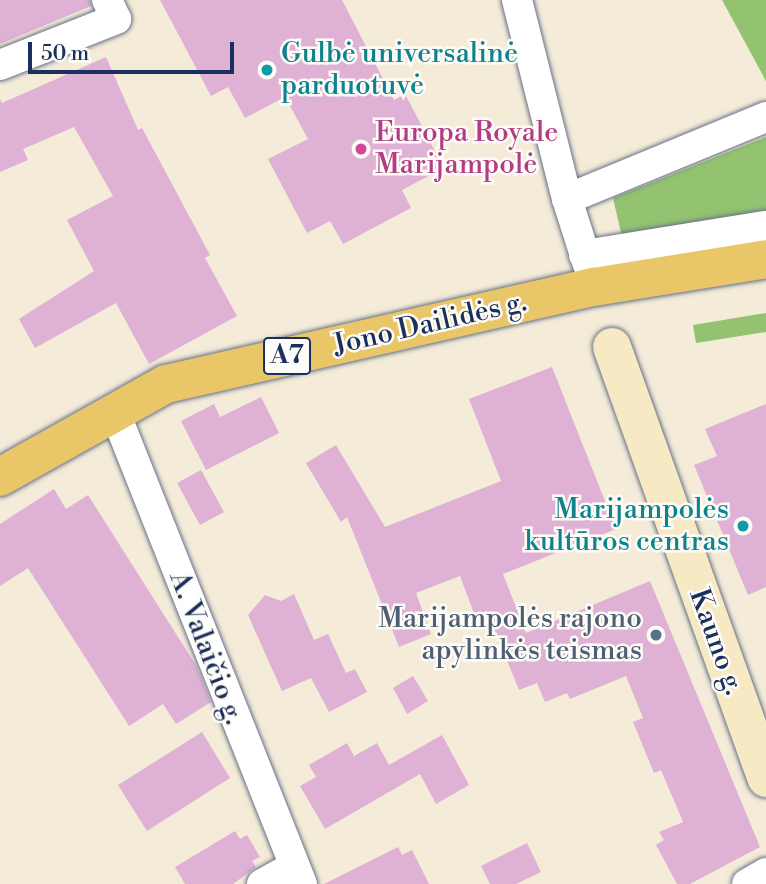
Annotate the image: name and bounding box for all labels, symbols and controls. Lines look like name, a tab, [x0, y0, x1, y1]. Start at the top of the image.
scale bar	[32, 28, 238, 72]
place label: Gulbė universalinė parduotuvė	[281, 37, 518, 103]
text: 50 m	[41, 41, 89, 67]
marker: Gulbė universalinė parduotuvė	[259, 62, 275, 78]
place label: Europa Royale Marijampolė	[375, 116, 558, 182]
marker: Europa Royale Marijampolė	[353, 141, 369, 157]
street label: Jono Dailidės g.	[330, 285, 530, 363]
road number: A7	[262, 334, 312, 378]
place label: Marijampolės kultūros centras	[525, 493, 729, 559]
marker: Marijampolės kultūros centras	[735, 518, 751, 534]
street label: A. Valaičio g.	[161, 567, 251, 729]
street label: Kauno g.	[681, 584, 751, 700]
place label: Marijampolės rajono apylinkės teismas	[378, 602, 642, 668]
marker: Marijampolės rajono apylinkės teismas	[648, 627, 664, 643]

